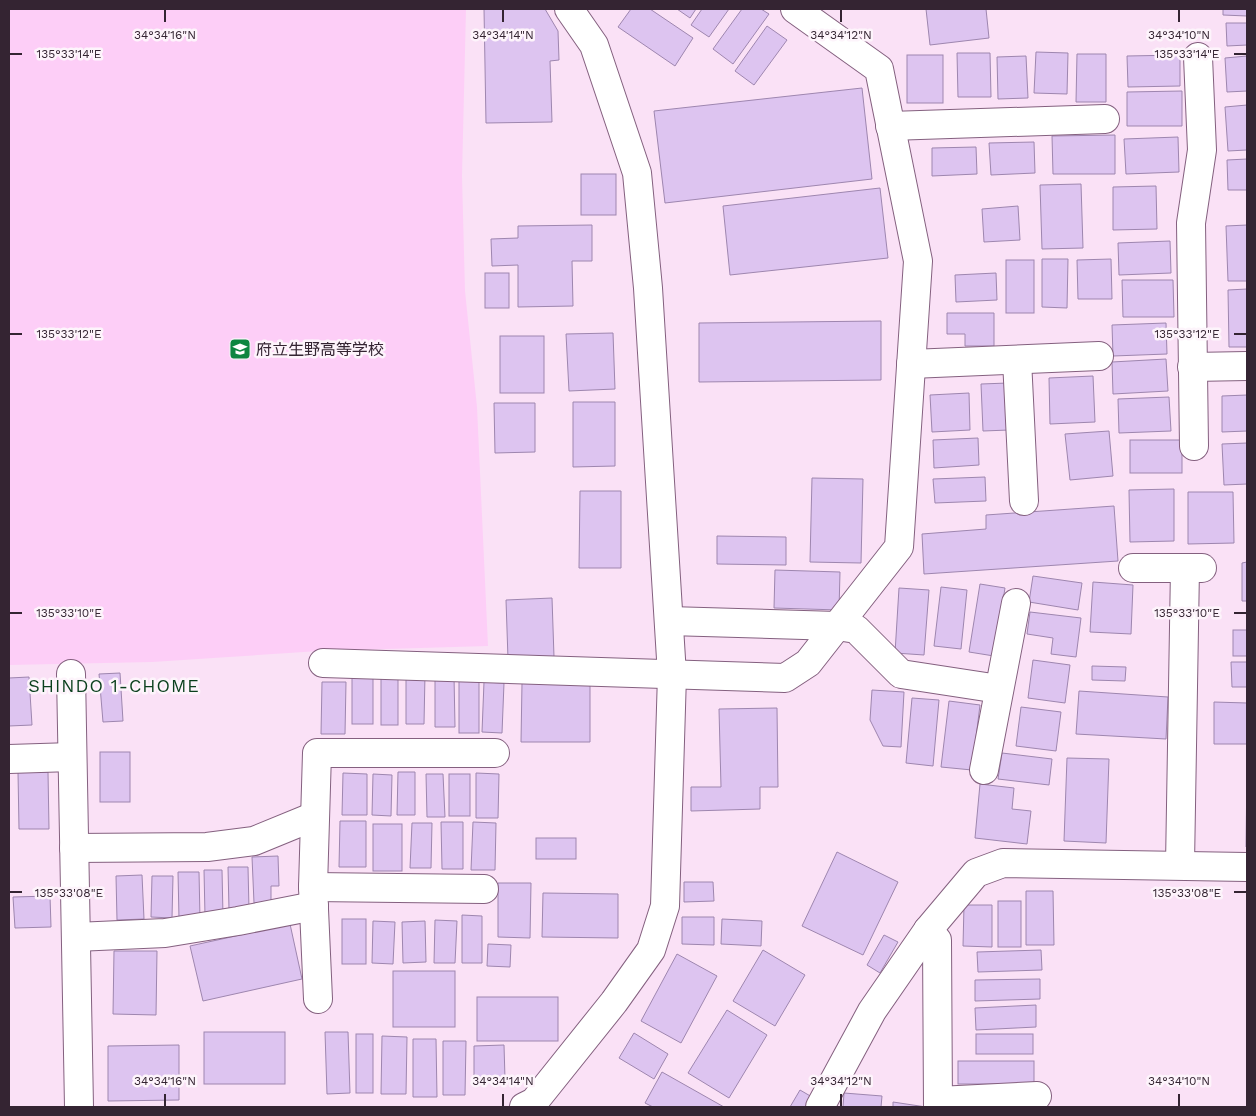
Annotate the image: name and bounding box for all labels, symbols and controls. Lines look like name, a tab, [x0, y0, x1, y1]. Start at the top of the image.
text: 34°34'16"N	[134, 28, 196, 42]
text: 34°34'14"N	[472, 28, 534, 42]
text: 34°34'12"N	[810, 28, 872, 42]
text: 34°34'10"N	[1148, 28, 1210, 42]
text: 135°33'14"E	[37, 47, 102, 61]
text: 135°33'14"E	[1155, 47, 1220, 61]
text: 135°33'12"E	[36, 327, 102, 341]
text: 135°33'12"E	[1154, 327, 1220, 341]
school or university icon: 府立生野高等学校	[228, 337, 252, 361]
place label: 府立生野高等学校	[256, 340, 384, 359]
text: 135°33'10"E	[36, 606, 102, 620]
text: 135°33'10"E	[1154, 606, 1220, 620]
district label: SHINDO 1-CHOME	[28, 675, 200, 696]
text: 135°33'08"E	[35, 886, 104, 900]
text: 135°33'08"E	[1153, 886, 1222, 900]
text: 34°34'16"N	[134, 1074, 196, 1088]
text: 34°34'14"N	[472, 1074, 534, 1088]
text: 34°34'12"N	[810, 1074, 872, 1088]
text: 34°34'10"N	[1148, 1074, 1210, 1088]

